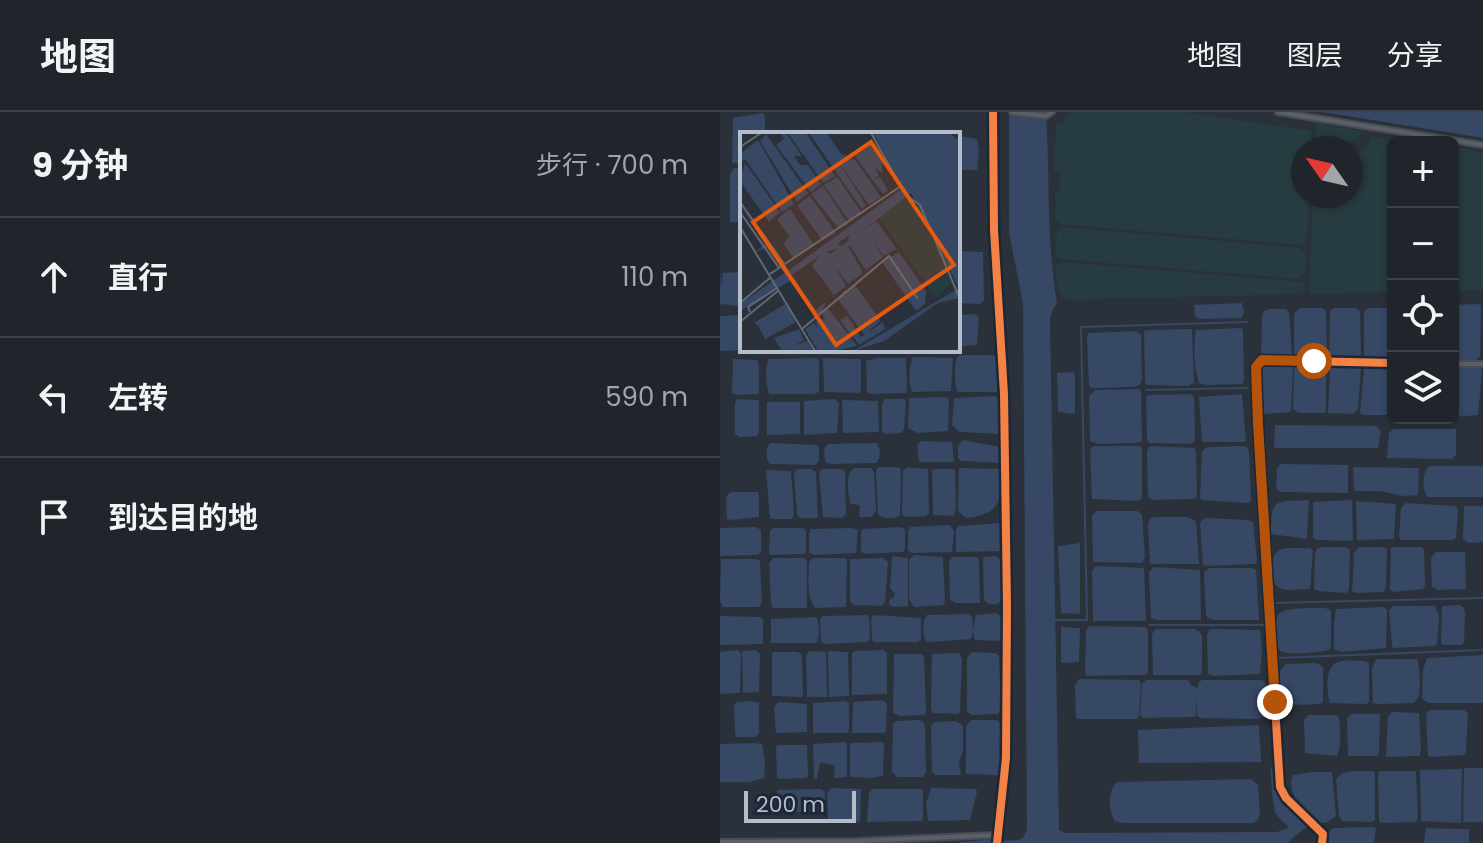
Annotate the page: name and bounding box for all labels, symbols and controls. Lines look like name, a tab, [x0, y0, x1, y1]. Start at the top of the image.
text: 地图	[40, 30, 116, 83]
text: 地图	[1187, 36, 1243, 75]
text: 图层	[1287, 36, 1343, 75]
text: 分享	[1387, 36, 1443, 75]
inset map	[740, 132, 960, 352]
north arrow	[1291, 136, 1363, 208]
map controls	[1387, 136, 1459, 424]
button: +	[1387, 136, 1459, 208]
text: 9 分钟	[32, 141, 128, 189]
text: 步行 · 700 m	[536, 147, 688, 183]
button: −	[1387, 208, 1459, 280]
icon: ahead	[32, 255, 76, 299]
text: 直行	[108, 256, 168, 299]
text: 110 m	[621, 259, 688, 295]
button: locate	[1387, 280, 1459, 352]
route start	[1296, 343, 1332, 379]
button: layers	[1387, 352, 1459, 424]
icon: left	[32, 375, 76, 419]
text: 左转	[108, 376, 168, 419]
text: 590 m	[605, 379, 688, 415]
icon: arrive	[32, 495, 76, 539]
text: 到达目的地	[108, 496, 258, 539]
route end	[1257, 684, 1293, 720]
scale bar	[744, 787, 856, 823]
text: 200 m	[756, 789, 825, 820]

